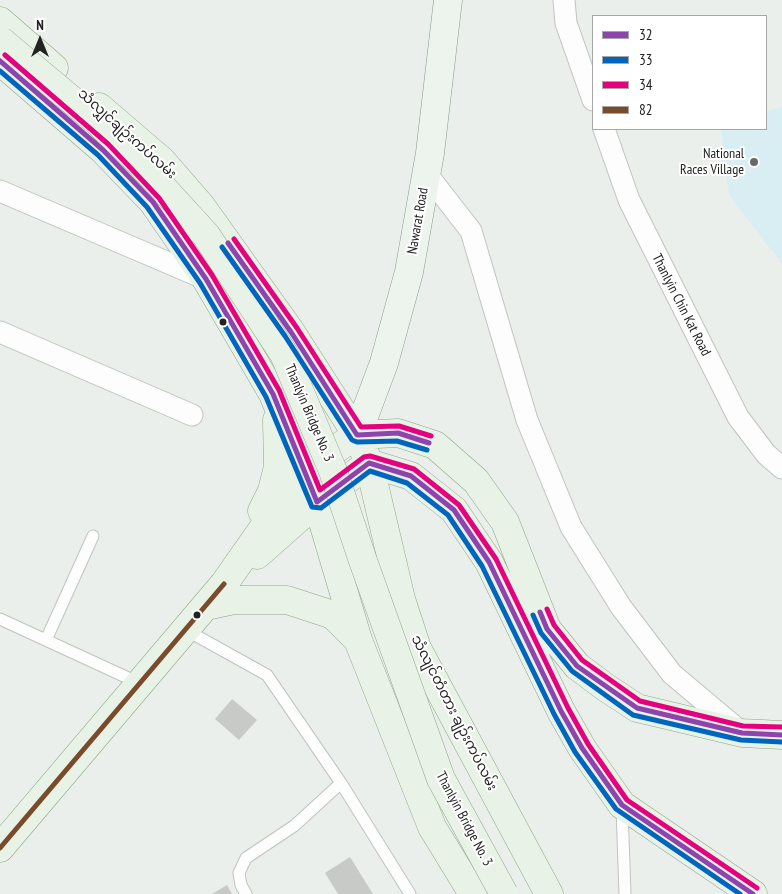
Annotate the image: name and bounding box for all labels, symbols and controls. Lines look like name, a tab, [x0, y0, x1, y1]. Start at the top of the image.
north arrow	[15, 15, 65, 65]
legend	[592, 15, 767, 130]
text: N	[36, 16, 44, 34]
text: 32	[639, 25, 653, 44]
text: 33	[639, 50, 653, 69]
text: 34	[639, 75, 653, 94]
street label: သံလျှင်ချဉ်းကပ်လမ်း	[74, 85, 180, 183]
text: 82	[639, 100, 653, 119]
place label: National Races Village	[680, 146, 744, 178]
marker: National Races Village	[748, 156, 760, 168]
street label: Nawarat Road	[404, 186, 432, 256]
street label: Thanlyin Chin Kat Road	[648, 251, 714, 359]
unlabelled marker	[218, 317, 228, 327]
street label: Thanlyin Bridge No. 3	[281, 362, 337, 464]
unlabelled marker	[192, 610, 202, 620]
street label: သံလျင်တံတား ချဉ်းကပ်လမ်း	[407, 632, 501, 794]
street label: Thanlyin Bridge No. 3	[432, 769, 496, 869]

